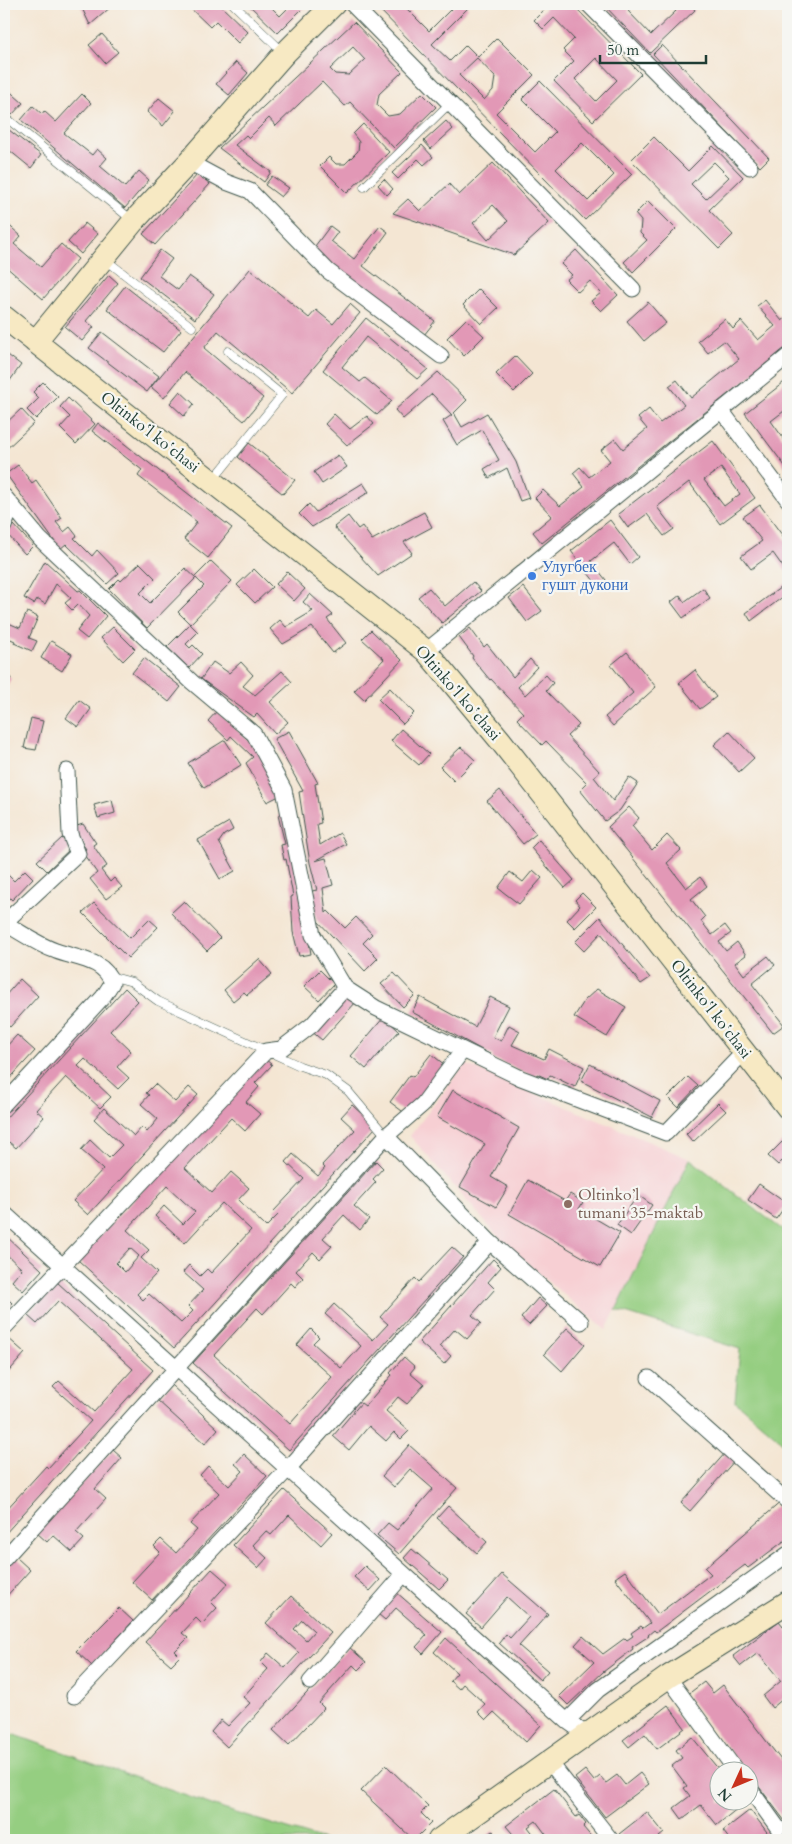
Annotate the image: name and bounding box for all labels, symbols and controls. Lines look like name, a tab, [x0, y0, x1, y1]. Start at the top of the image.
scale bar	[600, 32, 706, 64]
text: 50 m	[607, 40, 639, 60]
street label: Oltinkoʻl koʻchasi	[96, 386, 205, 478]
place label: Улугбек гушт дукони	[542, 556, 629, 596]
marker: Улугбек гушт дукони	[526, 570, 538, 582]
street label: Oltinkoʻl koʻchasi	[410, 640, 506, 746]
street label: Oltinkoʻl koʻchasi	[665, 955, 757, 1064]
place label: Oltinko’l tumani 35-maktab	[578, 1184, 703, 1224]
marker: Oltinko’l tumani 35-maktab	[562, 1198, 574, 1210]
north arrow	[710, 1762, 760, 1812]
text: N	[714, 1784, 736, 1806]

